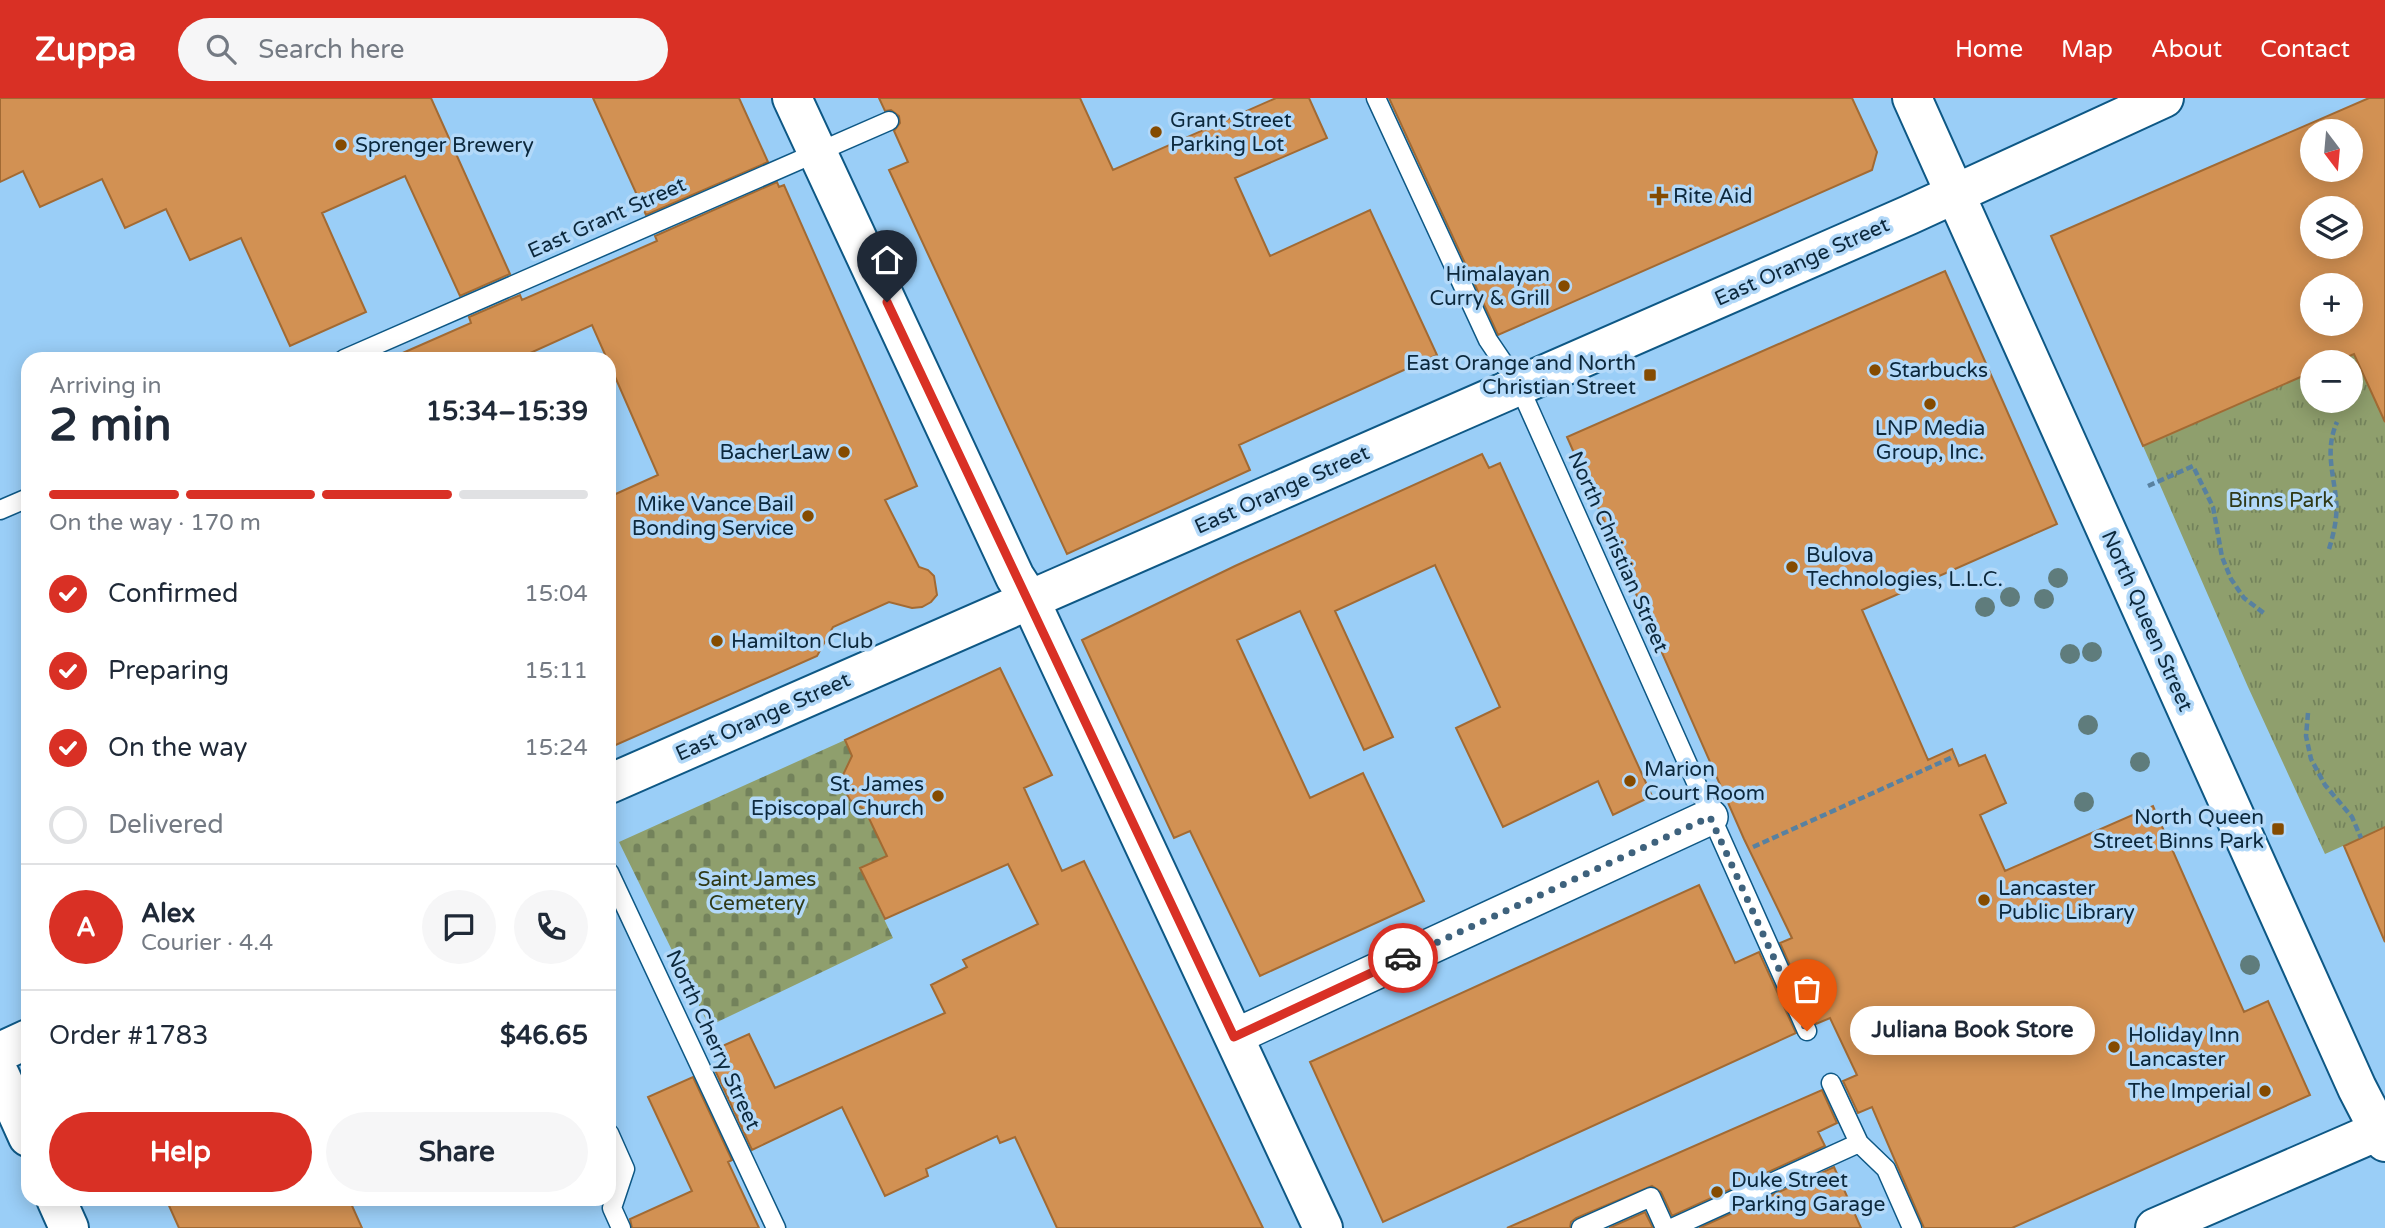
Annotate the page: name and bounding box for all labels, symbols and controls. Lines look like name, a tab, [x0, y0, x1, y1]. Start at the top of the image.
search box	[178, 18, 668, 81]
text: Zuppa	[35, 30, 136, 69]
icon: search	[202, 30, 240, 68]
text: Search here	[258, 34, 405, 65]
text: Home	[1955, 35, 2023, 64]
text: Map	[2061, 35, 2113, 64]
text: About	[2151, 35, 2222, 64]
text: Contact	[2260, 35, 2350, 64]
place label: Grant Street Parking Lot	[1170, 108, 1292, 157]
north arrow	[2300, 119, 2362, 182]
map controls	[2300, 119, 2363, 413]
marker: Grant Street Parking Lot	[1148, 124, 1164, 140]
place label: Sprenger Brewery	[355, 133, 534, 158]
marker: Sprenger Brewery	[333, 137, 349, 153]
street label: East Grant Street	[524, 172, 690, 264]
place label: Rite Aid	[1673, 184, 1752, 209]
marker: Rite Aid	[1651, 188, 1667, 204]
button: layers	[2300, 196, 2363, 259]
street label: East Orange Street	[1711, 212, 1893, 312]
pin	[857, 230, 917, 302]
icon: home	[868, 241, 906, 279]
place label: Himalayan Curry & Grill	[1430, 262, 1550, 311]
button: +	[2300, 273, 2363, 336]
marker: Himalayan Curry & Grill	[1556, 278, 1572, 294]
button: −	[2300, 350, 2363, 413]
place label: East Orange and North Christian Street	[1406, 351, 1636, 400]
place label: Starbucks	[1889, 358, 1988, 383]
marker: Starbucks	[1867, 362, 1883, 378]
marker: East Orange and North Christian Street	[1642, 367, 1658, 383]
text: Arriving in	[49, 372, 162, 400]
text: 15:34–15:39	[426, 396, 588, 427]
marker: LNP Media Group, Inc.	[1922, 396, 1938, 412]
text: 2 min	[49, 398, 172, 453]
place label: LNP Media Group, Inc.	[1875, 416, 1985, 465]
place label: BacherLaw	[719, 440, 830, 465]
street label: East Orange Street	[1191, 440, 1373, 540]
marker: BacherLaw	[836, 444, 852, 460]
street label: North Christian Street	[1562, 448, 1674, 656]
park label: Binns Park	[2228, 488, 2334, 513]
place label: Mike Vance Bail Bonding Service	[632, 492, 794, 541]
marker: Mike Vance Bail Bonding Service	[800, 508, 816, 524]
text: On the way · 170 m	[49, 509, 261, 537]
street label: North Queen Street	[2096, 527, 2198, 715]
place label: Bulova Technologies, L.L.C.	[1806, 543, 2003, 592]
marker: Bulova Technologies, L.L.C.	[1784, 559, 1800, 575]
icon: check	[49, 575, 87, 613]
text: Confirmed	[108, 578, 238, 609]
text: 15:04	[524, 580, 588, 608]
place label: Hamilton Club	[731, 629, 873, 654]
marker: Hamilton Club	[709, 633, 725, 649]
icon: check	[49, 652, 87, 690]
text: Preparing	[108, 655, 229, 686]
text: 15:11	[524, 657, 588, 685]
street label: East Orange Street	[672, 667, 854, 767]
icon: check	[49, 729, 87, 767]
text: On the way	[108, 732, 248, 763]
text: 15:24	[524, 734, 588, 762]
place label: Marion Court Room	[1644, 757, 1765, 806]
place label: St. James Episcopal Church	[751, 772, 924, 821]
marker: Marion Court Room	[1622, 773, 1638, 789]
marker: St. James Episcopal Church	[930, 788, 946, 804]
place label: North Queen Street Binns Park	[2093, 805, 2264, 854]
text: Delivered	[108, 809, 224, 840]
marker: North Queen Street Binns Park	[2270, 821, 2286, 837]
park label: Saint James Cemetery	[698, 867, 816, 916]
place label: Lancaster Public Library	[1998, 876, 2135, 925]
button: chat	[422, 890, 496, 964]
button: phone	[514, 890, 588, 964]
marker: Lancaster Public Library	[1976, 892, 1992, 908]
text: Alex	[141, 898, 195, 929]
text: A	[76, 912, 96, 943]
courier	[1368, 923, 1438, 993]
text: Courier · 4.4	[141, 929, 273, 957]
icon: car	[1384, 939, 1422, 977]
street label: North Cherry Street	[660, 946, 766, 1134]
pin	[1777, 959, 1837, 1031]
icon: bag	[1788, 970, 1826, 1008]
callout: Juliana Book Store	[1849, 1006, 2094, 1056]
text: Juliana Book Store	[1871, 1016, 2074, 1044]
text: Order #1783	[49, 1020, 209, 1051]
text: $46.65	[500, 1020, 588, 1051]
place label: Holiday Inn Lancaster	[2128, 1023, 2240, 1072]
marker: Holiday Inn Lancaster	[2106, 1039, 2122, 1055]
place label: The Imperial	[2128, 1079, 2251, 1104]
marker: The Imperial	[2257, 1083, 2273, 1099]
button: Help	[49, 1112, 312, 1192]
button: Share	[326, 1112, 588, 1192]
place label: Duke Street Parking Garage	[1731, 1168, 1885, 1217]
marker: Duke Street Parking Garage	[1709, 1184, 1725, 1200]

